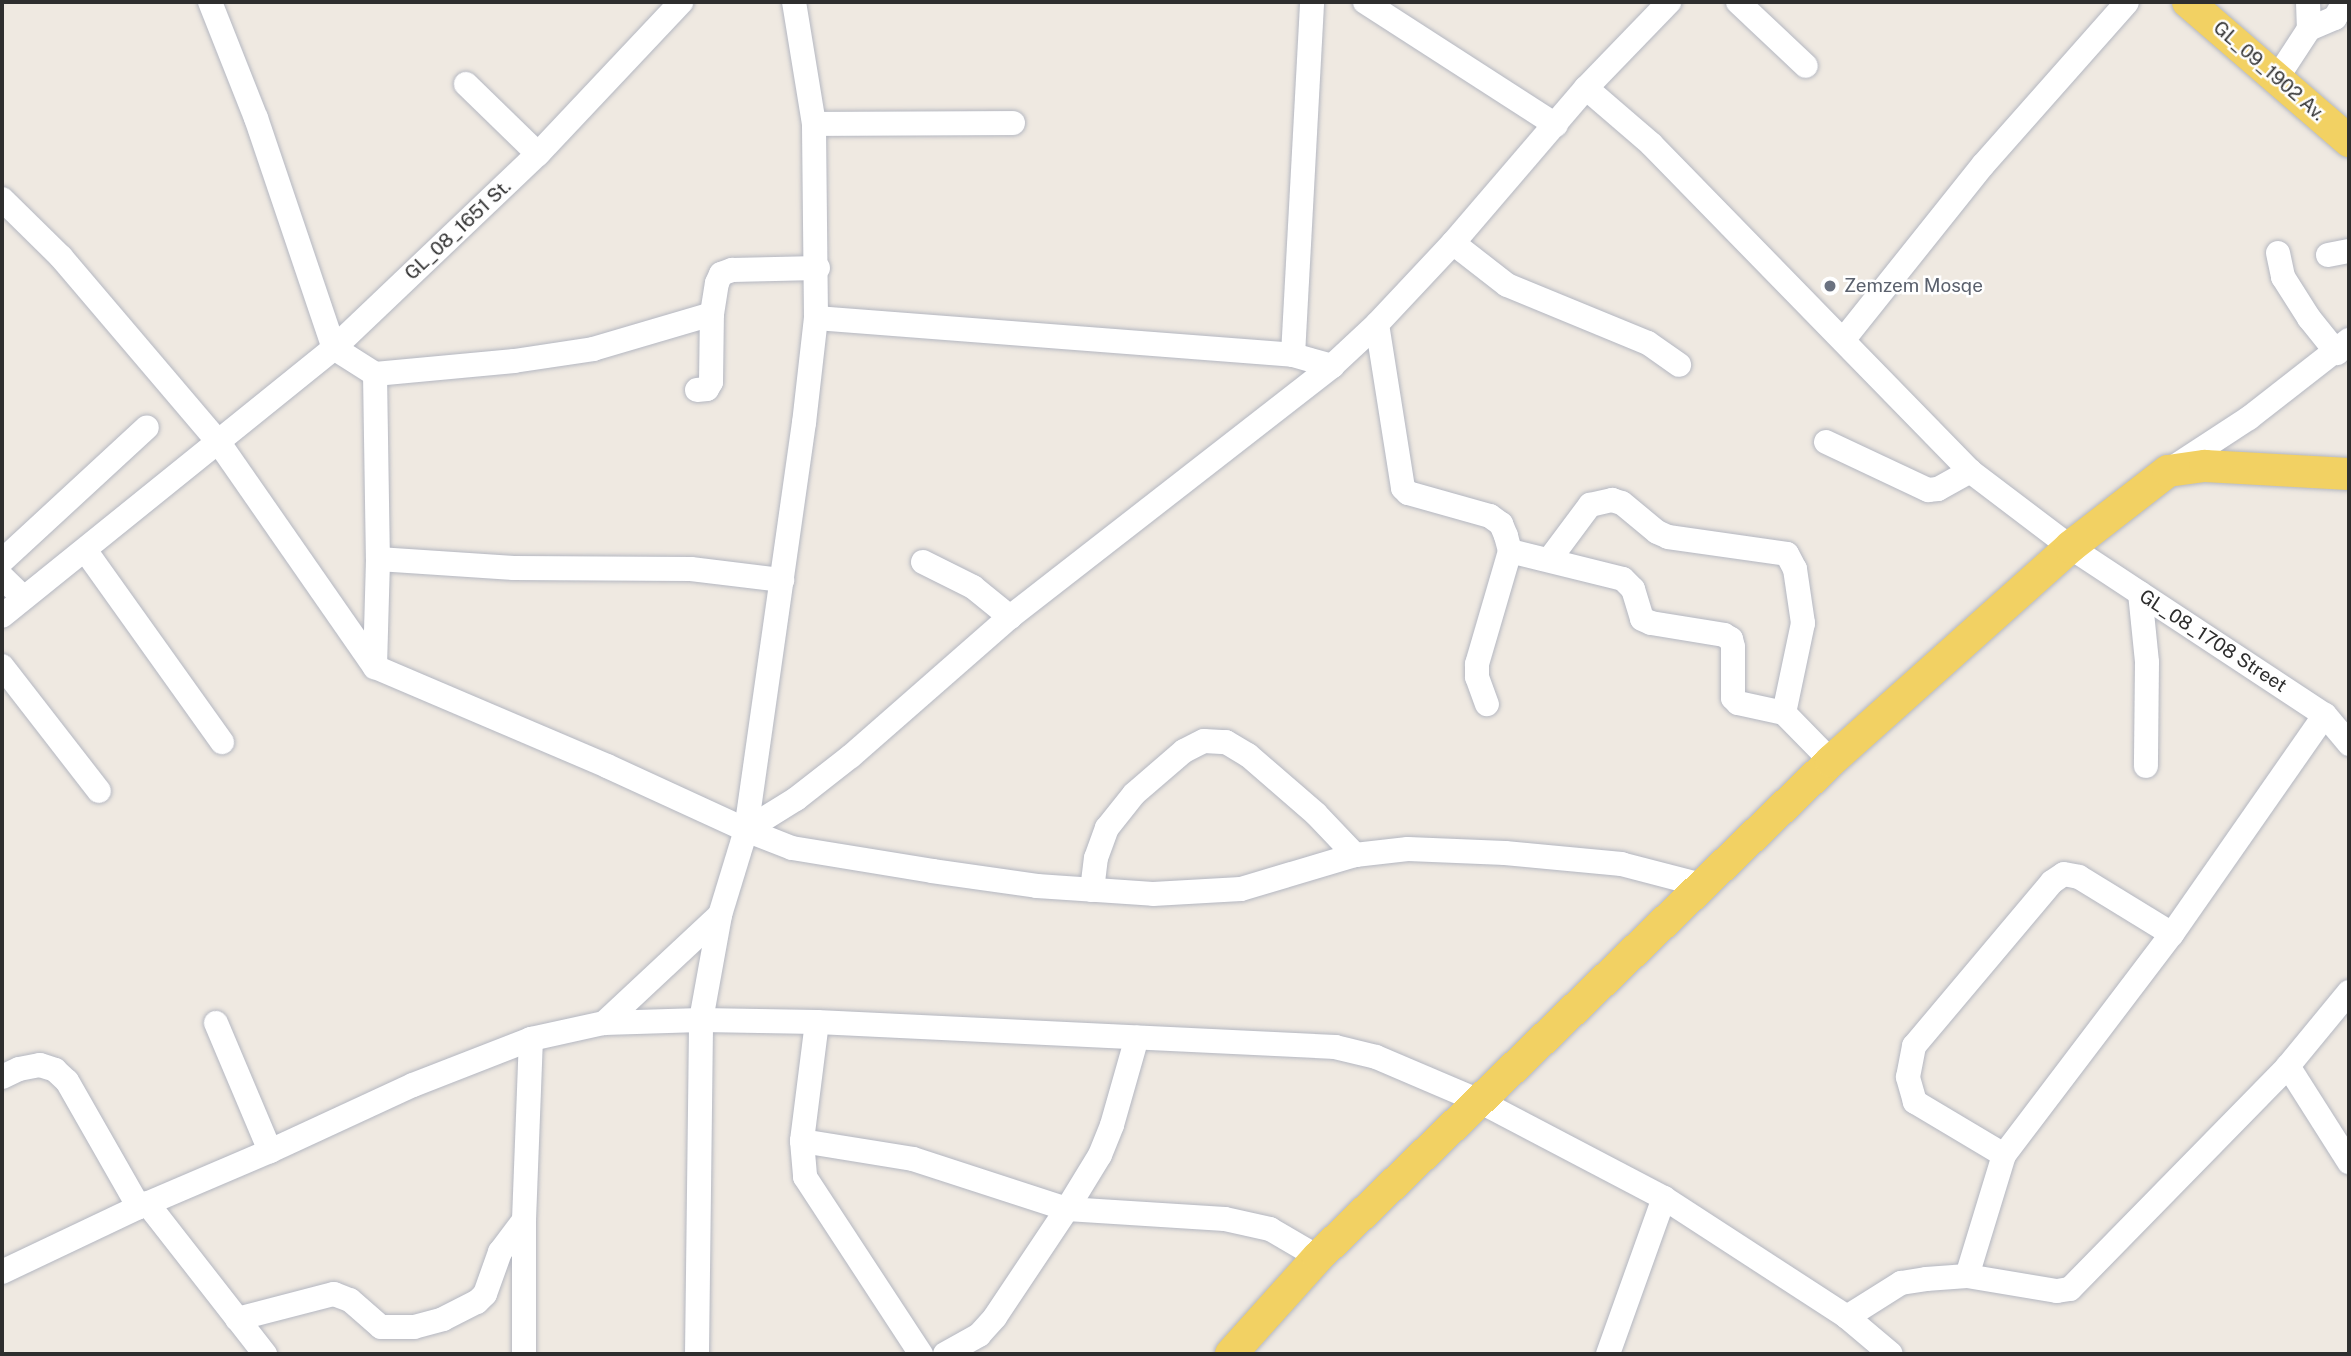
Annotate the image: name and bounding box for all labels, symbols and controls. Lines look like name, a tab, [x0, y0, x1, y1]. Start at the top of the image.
street label: GL_09_1902 Av.	[2209, 16, 2329, 126]
street label: GL_08_1651 St.	[400, 175, 516, 285]
place label: Zemzem Mosqe	[1844, 275, 1983, 297]
marker: Zemzem Mosqe	[1822, 278, 1838, 294]
street label: GL_08_1708 Street	[2135, 585, 2291, 697]

